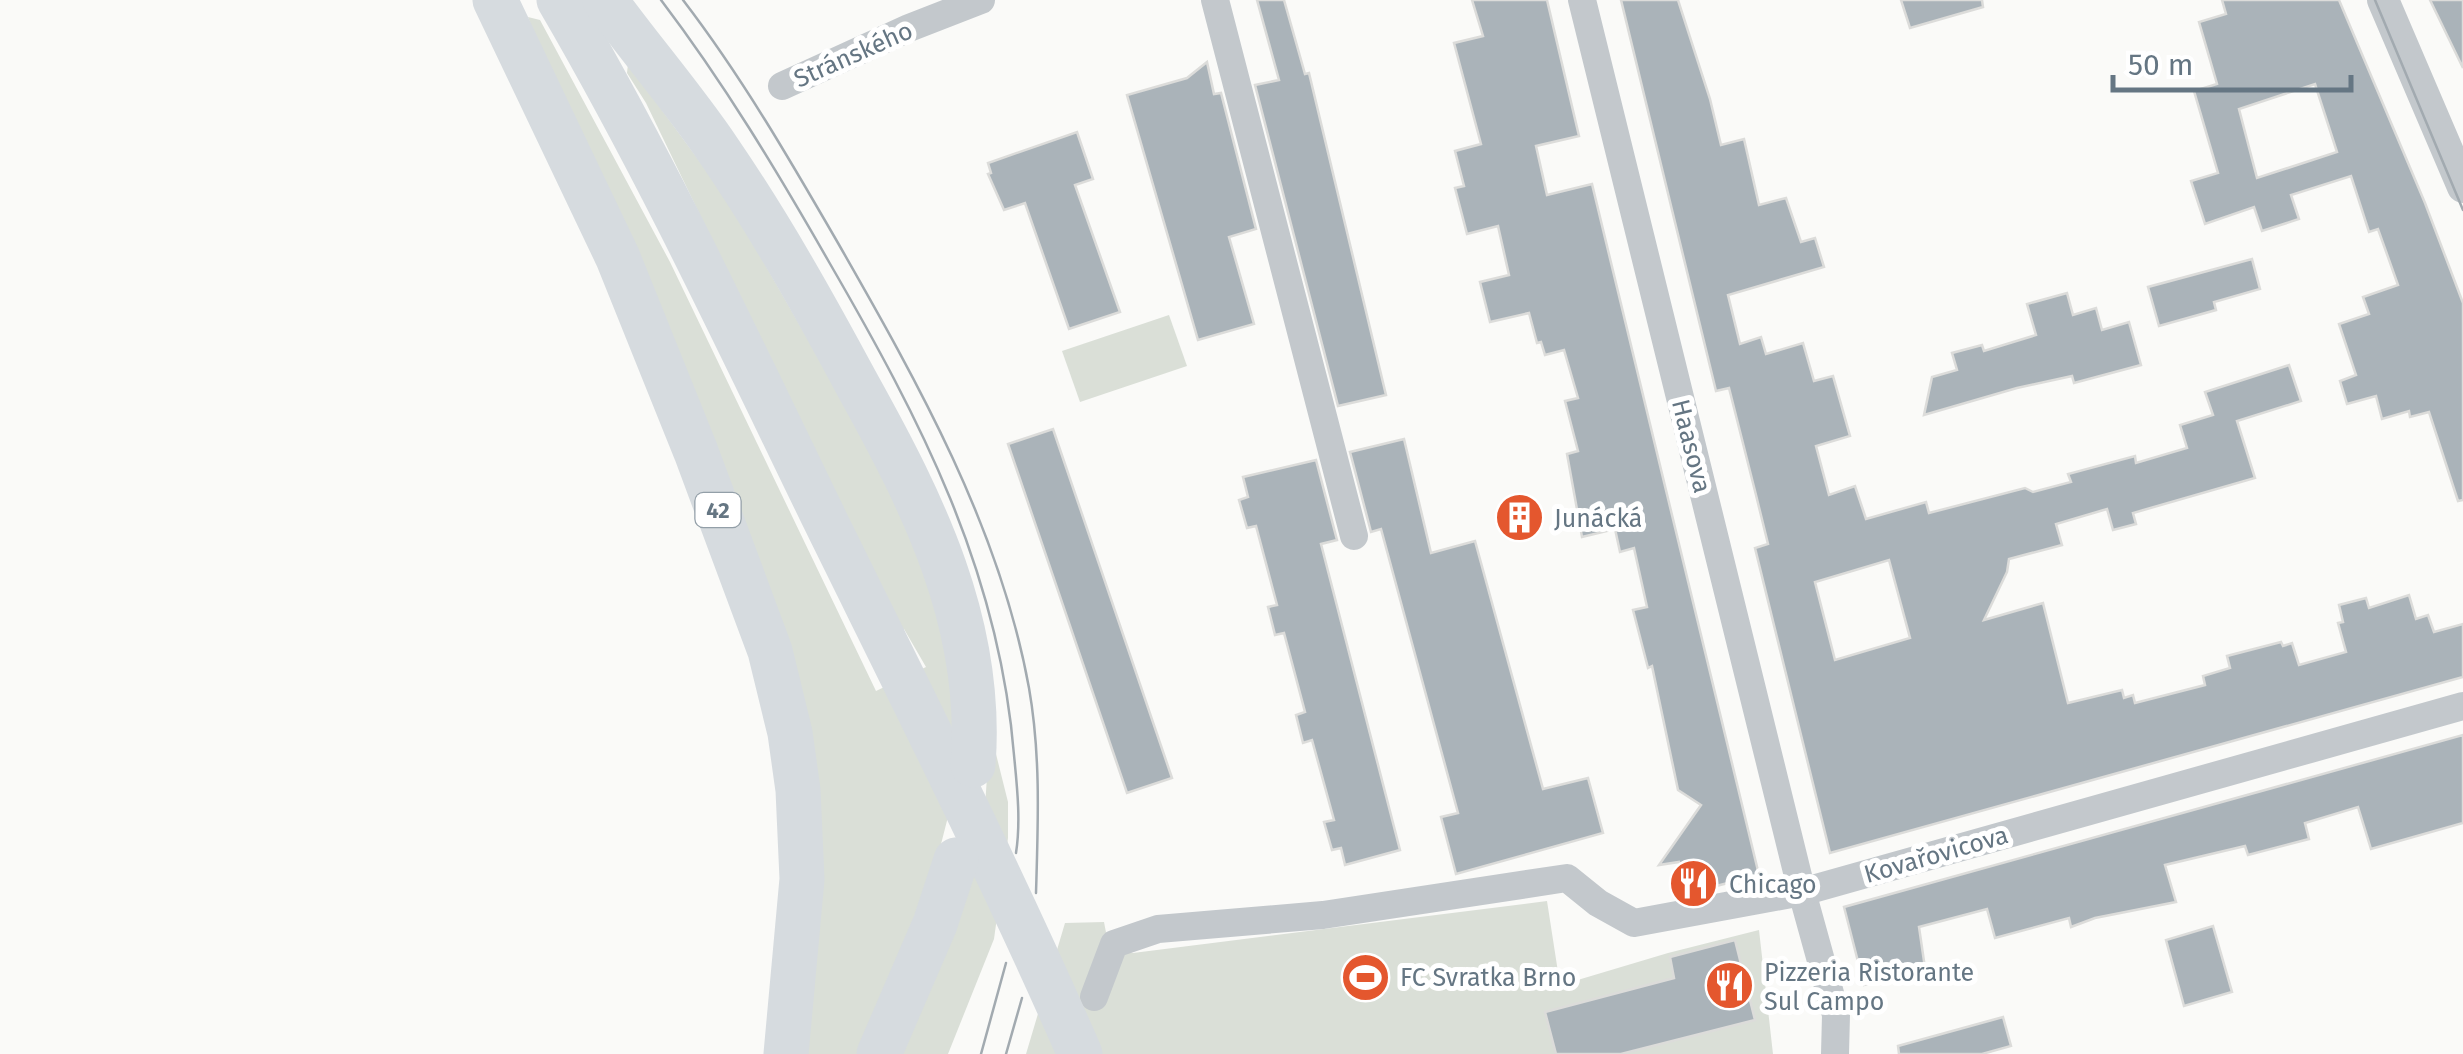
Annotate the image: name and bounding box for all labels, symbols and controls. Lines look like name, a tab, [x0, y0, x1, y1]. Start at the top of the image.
street label: Stránského	[789, 15, 917, 94]
scale bar	[2113, 30, 2350, 92]
text: 50 m	[2128, 47, 2193, 83]
street label: Haasova	[1665, 396, 1717, 496]
building icon: Junácká	[1493, 492, 1545, 544]
road number: 42	[696, 493, 740, 527]
place label: Junácká	[1554, 504, 1642, 534]
street label: Kovařovicova	[1861, 820, 2012, 890]
restaurant icon: Chicago	[1668, 858, 1720, 910]
place label: Chicago	[1729, 870, 1817, 900]
sports icon: FC Svratka Brno	[1339, 951, 1391, 1003]
place label: Pizzeria Ristorante Sul Campo	[1764, 958, 1974, 1017]
restaurant icon: Pizzeria Ristorante Sul Campo	[1703, 960, 1755, 1012]
place label: FC Svratka Brno	[1400, 963, 1576, 993]

